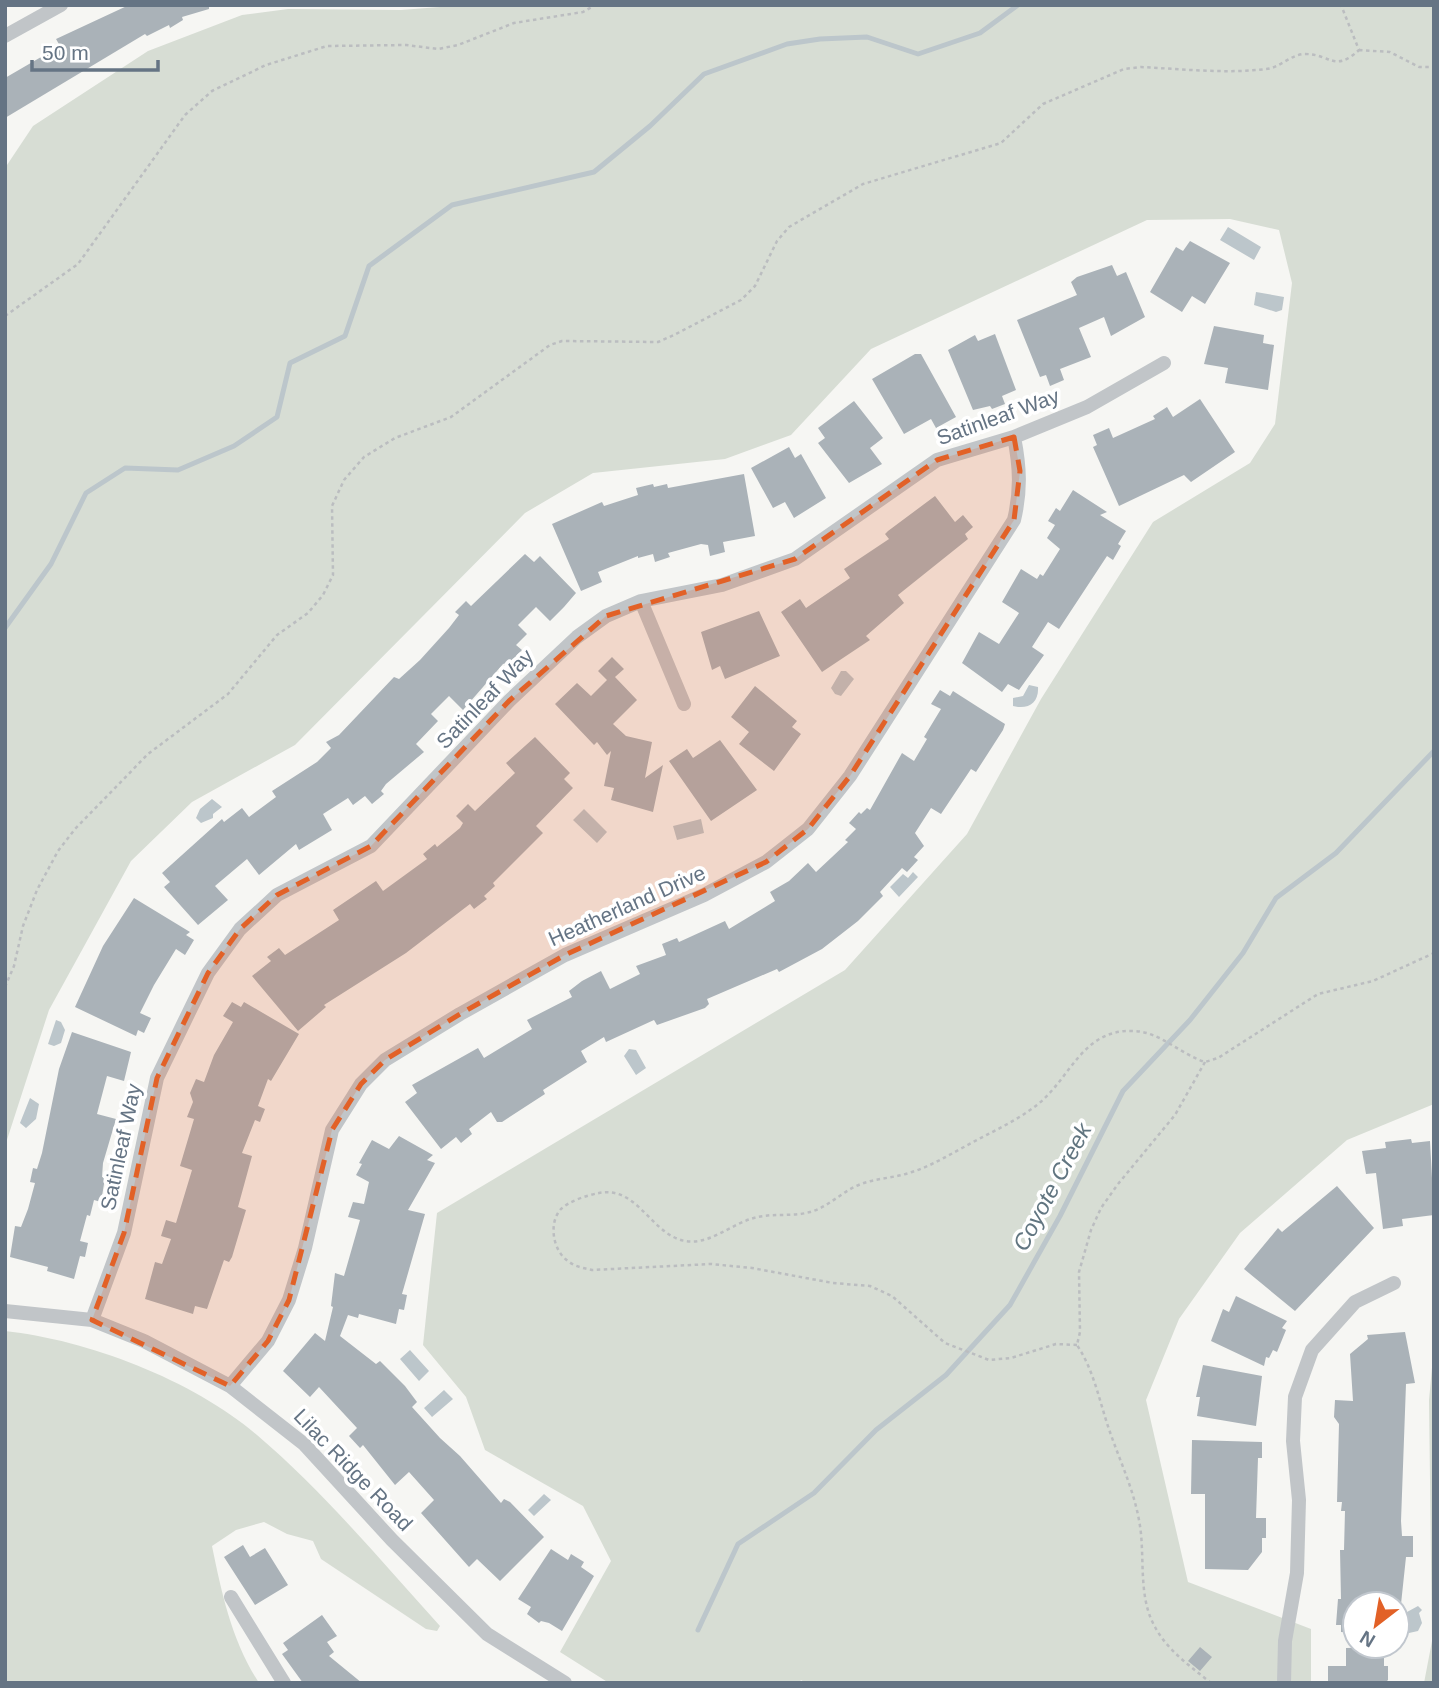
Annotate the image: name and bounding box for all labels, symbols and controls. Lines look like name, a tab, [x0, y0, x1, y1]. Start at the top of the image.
scale bar	[32, 28, 158, 72]
text: 50 m	[42, 41, 89, 64]
street label: Satinleaf Way	[933, 384, 1063, 449]
street label: Satinleaf Way	[432, 644, 538, 753]
street label: Heatherland Drive	[545, 861, 709, 950]
street label: Satinleaf Way	[96, 1081, 145, 1212]
water label: Coyote Creek	[1008, 1117, 1097, 1255]
street label: Lilac Ridge Road	[290, 1404, 417, 1535]
north arrow	[1341, 1590, 1411, 1660]
text: N	[1356, 1627, 1379, 1652]

